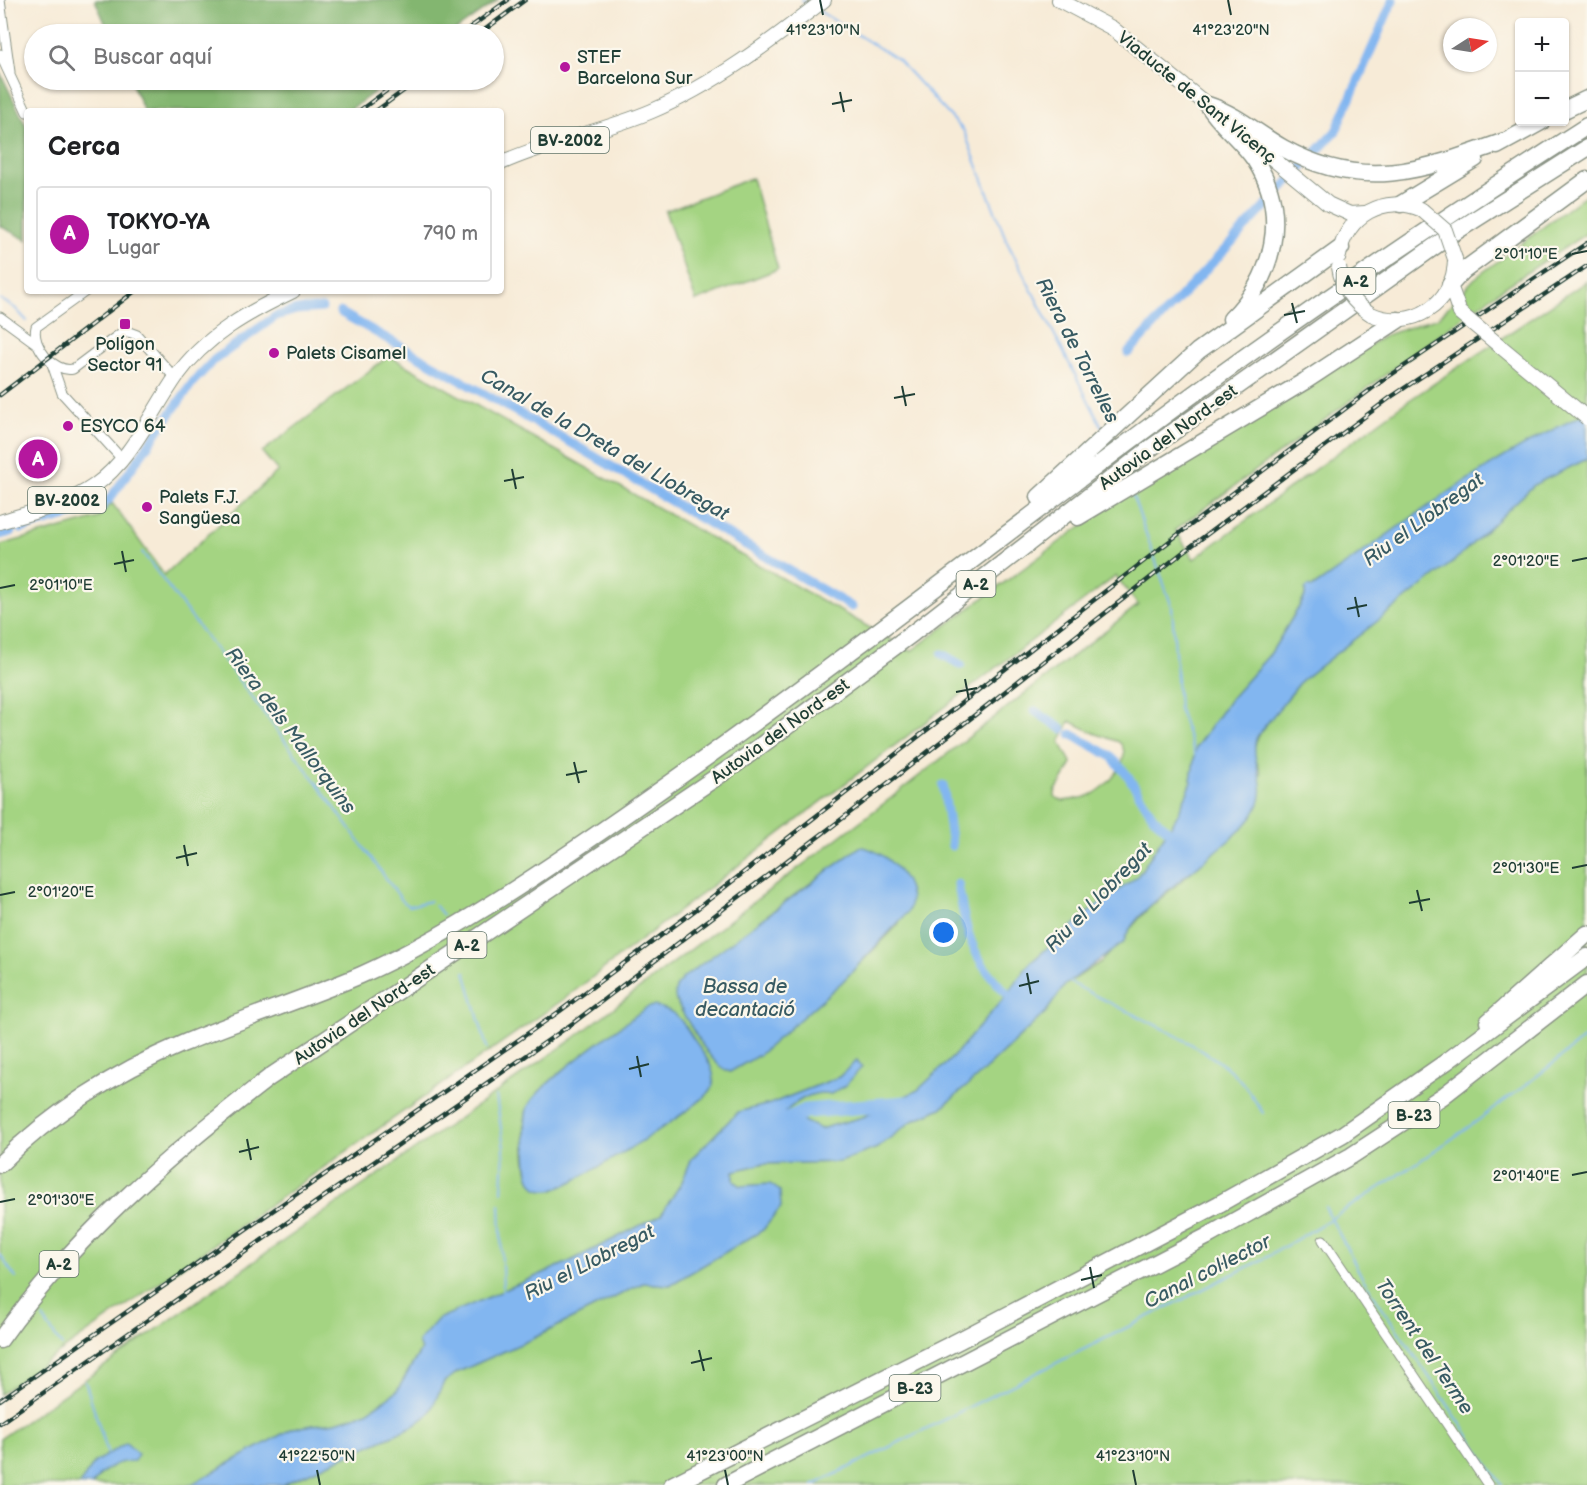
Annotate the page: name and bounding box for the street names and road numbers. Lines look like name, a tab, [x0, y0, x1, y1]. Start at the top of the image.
street label: Viaducte de Sant Vicenç	[1113, 27, 1280, 168]
road number: BV-2002	[531, 127, 609, 153]
road number: A-2	[1336, 268, 1376, 294]
street label: Autovia del Nord-est	[1095, 380, 1242, 495]
road number: BV-2002	[28, 487, 106, 513]
road number: A-2	[956, 571, 996, 597]
street label: Autovia del Nord-est	[707, 674, 854, 789]
road number: A-2	[448, 932, 486, 958]
street label: Autovia del Nord-est	[290, 959, 439, 1069]
road number: B-23	[1388, 1102, 1440, 1128]
road number: A-2	[40, 1251, 78, 1277]
road number: B-23	[890, 1375, 940, 1401]

